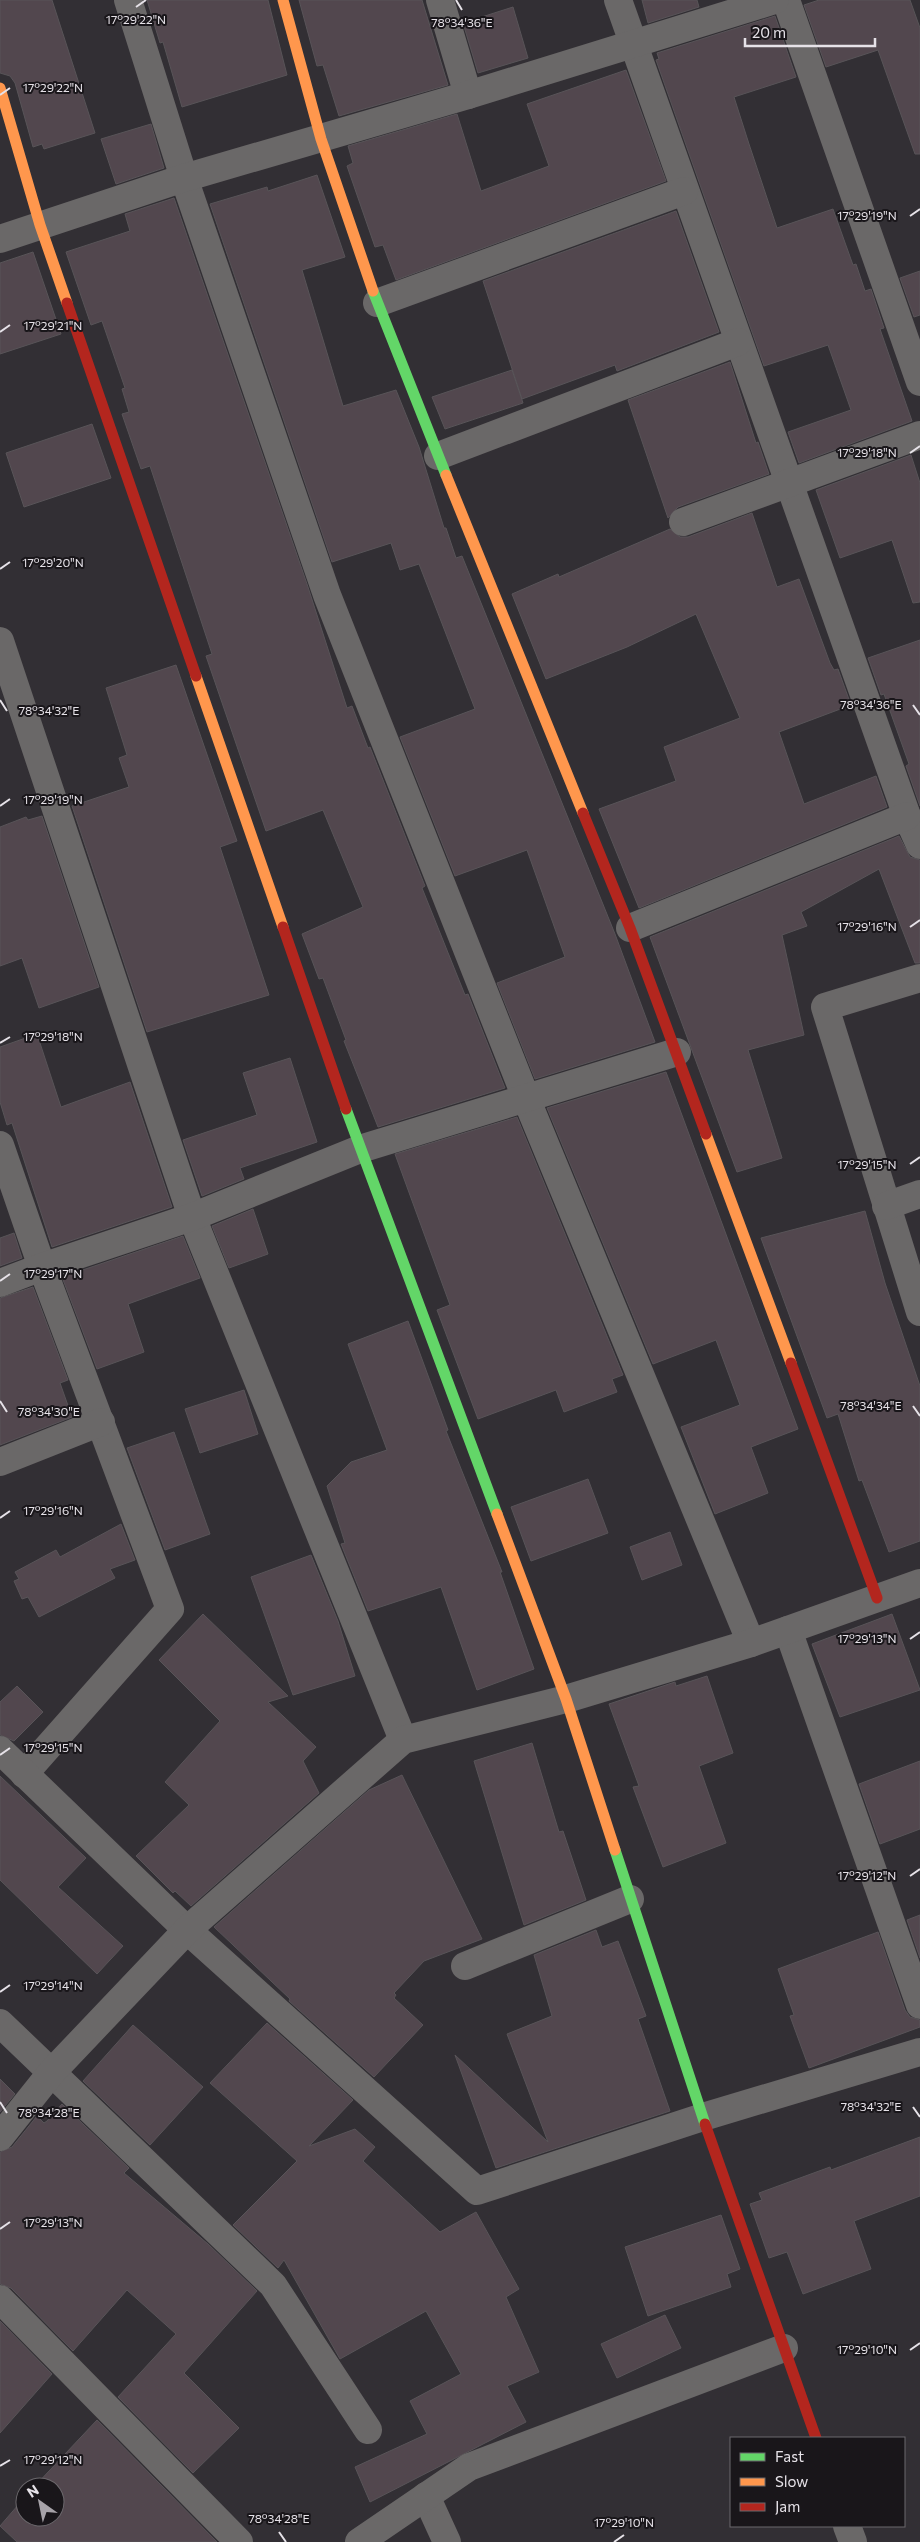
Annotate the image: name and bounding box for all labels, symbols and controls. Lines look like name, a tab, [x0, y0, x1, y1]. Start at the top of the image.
text: 17°29'22"N	[106, 12, 166, 26]
text: 78°34'36"E	[431, 15, 493, 29]
scale bar	[745, 15, 875, 47]
text: 20 m	[752, 23, 786, 41]
text: 17°29'22"N	[23, 80, 83, 94]
text: 17°29'19"N	[837, 208, 897, 222]
text: 17°29'21"N	[24, 318, 82, 332]
text: 17°29'18"N	[837, 445, 897, 459]
text: 17°29'20"N	[22, 555, 84, 569]
text: 78°34'36"E	[840, 697, 902, 711]
text: 78°34'32"E	[19, 703, 79, 717]
text: 17°29'19"N	[23, 792, 83, 806]
text: 17°29'16"N	[837, 919, 897, 933]
text: 17°29'18"N	[23, 1029, 83, 1043]
text: 17°29'15"N	[837, 1157, 897, 1171]
text: 17°29'17"N	[24, 1266, 82, 1280]
text: 78°34'34"E	[840, 1398, 902, 1412]
text: 78°34'30"E	[18, 1404, 80, 1418]
text: 17°29'16"N	[23, 1503, 83, 1517]
text: 17°29'13"N	[837, 1631, 897, 1645]
text: 17°29'15"N	[23, 1740, 83, 1754]
text: 17°29'12"N	[838, 1868, 896, 1882]
text: 17°29'14"N	[23, 1978, 83, 1992]
text: 78°34'32"E	[841, 2099, 901, 2113]
text: 78°34'28"E	[18, 2105, 80, 2119]
text: 17°29'13"N	[23, 2215, 83, 2229]
text: 17°29'10"N	[837, 2342, 897, 2356]
legend	[730, 2437, 905, 2527]
text: Fast	[775, 2447, 804, 2465]
text: 17°29'12"N	[24, 2452, 82, 2466]
text: Slow	[775, 2472, 808, 2490]
north arrow	[15, 2477, 65, 2527]
text: N	[24, 2481, 42, 2501]
text: Jam	[775, 2497, 800, 2515]
text: 78°34'28"E	[248, 2511, 310, 2525]
text: 17°29'10"N	[594, 2515, 654, 2529]

